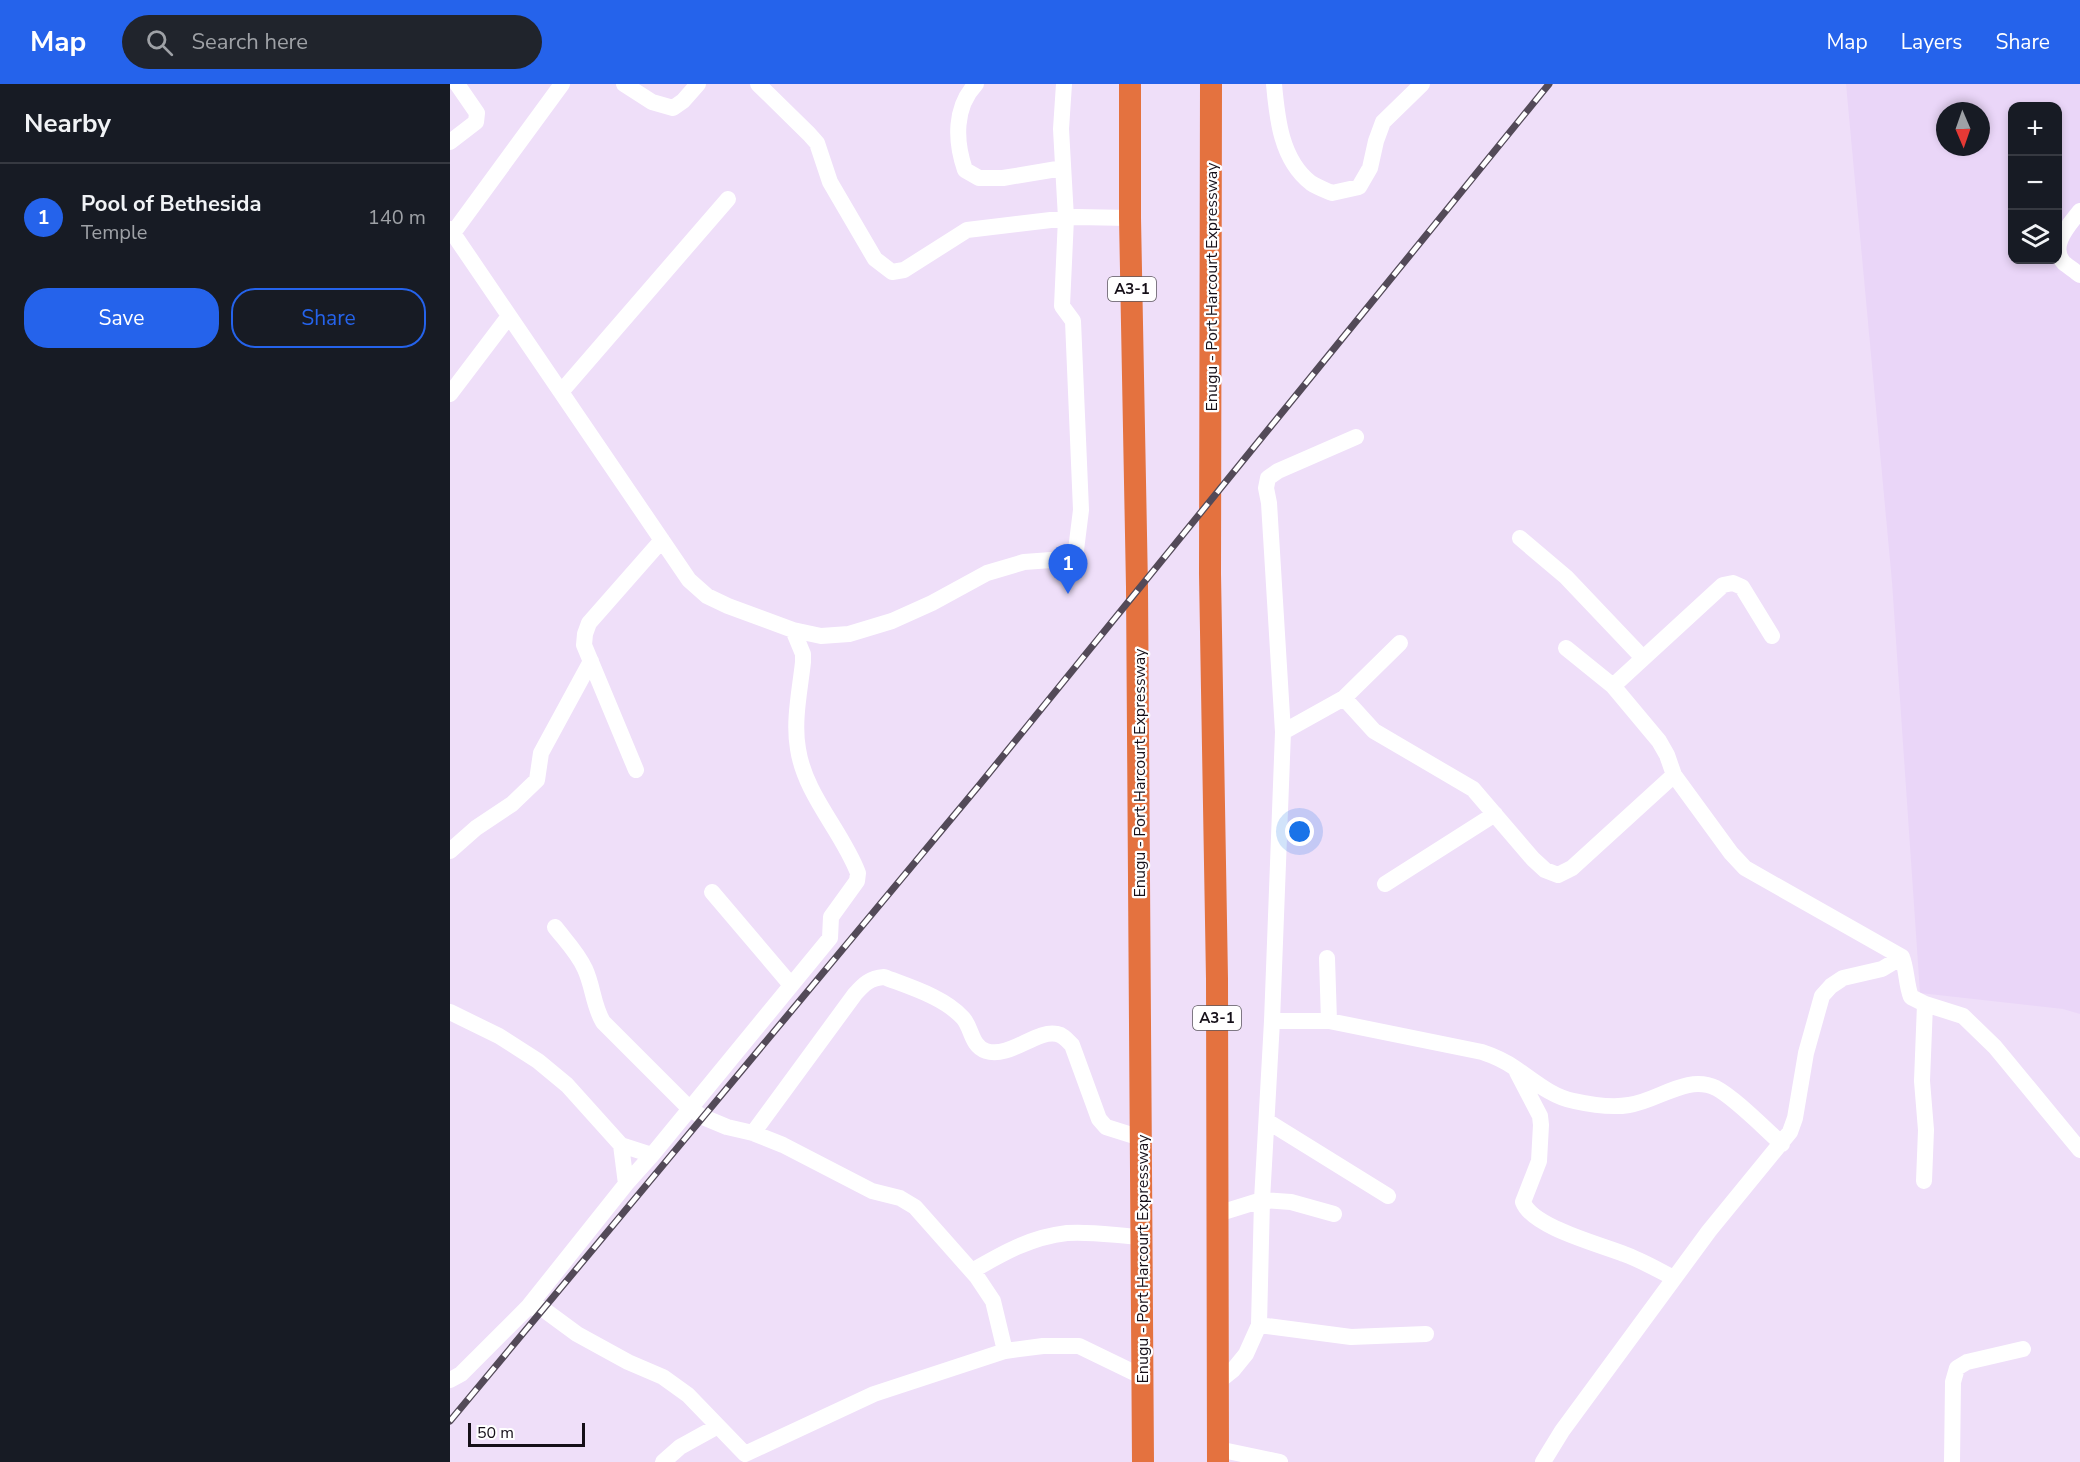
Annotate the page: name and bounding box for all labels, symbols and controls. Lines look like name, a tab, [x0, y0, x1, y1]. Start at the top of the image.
search box	[122, 15, 542, 69]
text: Map	[30, 23, 86, 61]
icon: search	[143, 26, 176, 59]
text: Search here	[191, 27, 308, 57]
text: Map	[1826, 28, 1868, 56]
text: Layers	[1901, 28, 1962, 56]
text: Share	[1995, 28, 2050, 56]
north arrow	[1936, 102, 1990, 156]
map controls	[2008, 102, 2062, 264]
button: +	[2008, 102, 2062, 156]
text: Nearby	[24, 106, 111, 141]
button: −	[2008, 156, 2062, 210]
street label: Enugu - Port Harcourt Expressway	[1201, 162, 1223, 411]
text: Pool of Bethesida	[81, 189, 261, 219]
text: 1	[38, 204, 50, 231]
text: 140 m	[368, 204, 426, 231]
button: layers	[2008, 210, 2062, 264]
text: Temple	[81, 219, 147, 246]
road number: A3-1	[1108, 277, 1156, 301]
button: Save	[24, 288, 219, 348]
button: Share	[231, 288, 426, 348]
pin: 1	[1048, 544, 1088, 594]
street label: Enugu - Port Harcourt Expressway	[1129, 648, 1151, 897]
your location	[1285, 817, 1314, 846]
road number: A3-1	[1193, 1006, 1241, 1030]
street label: Enugu - Port Harcourt Expressway	[1132, 1134, 1154, 1383]
scale bar	[468, 1420, 585, 1448]
text: 50 m	[477, 1422, 514, 1444]

